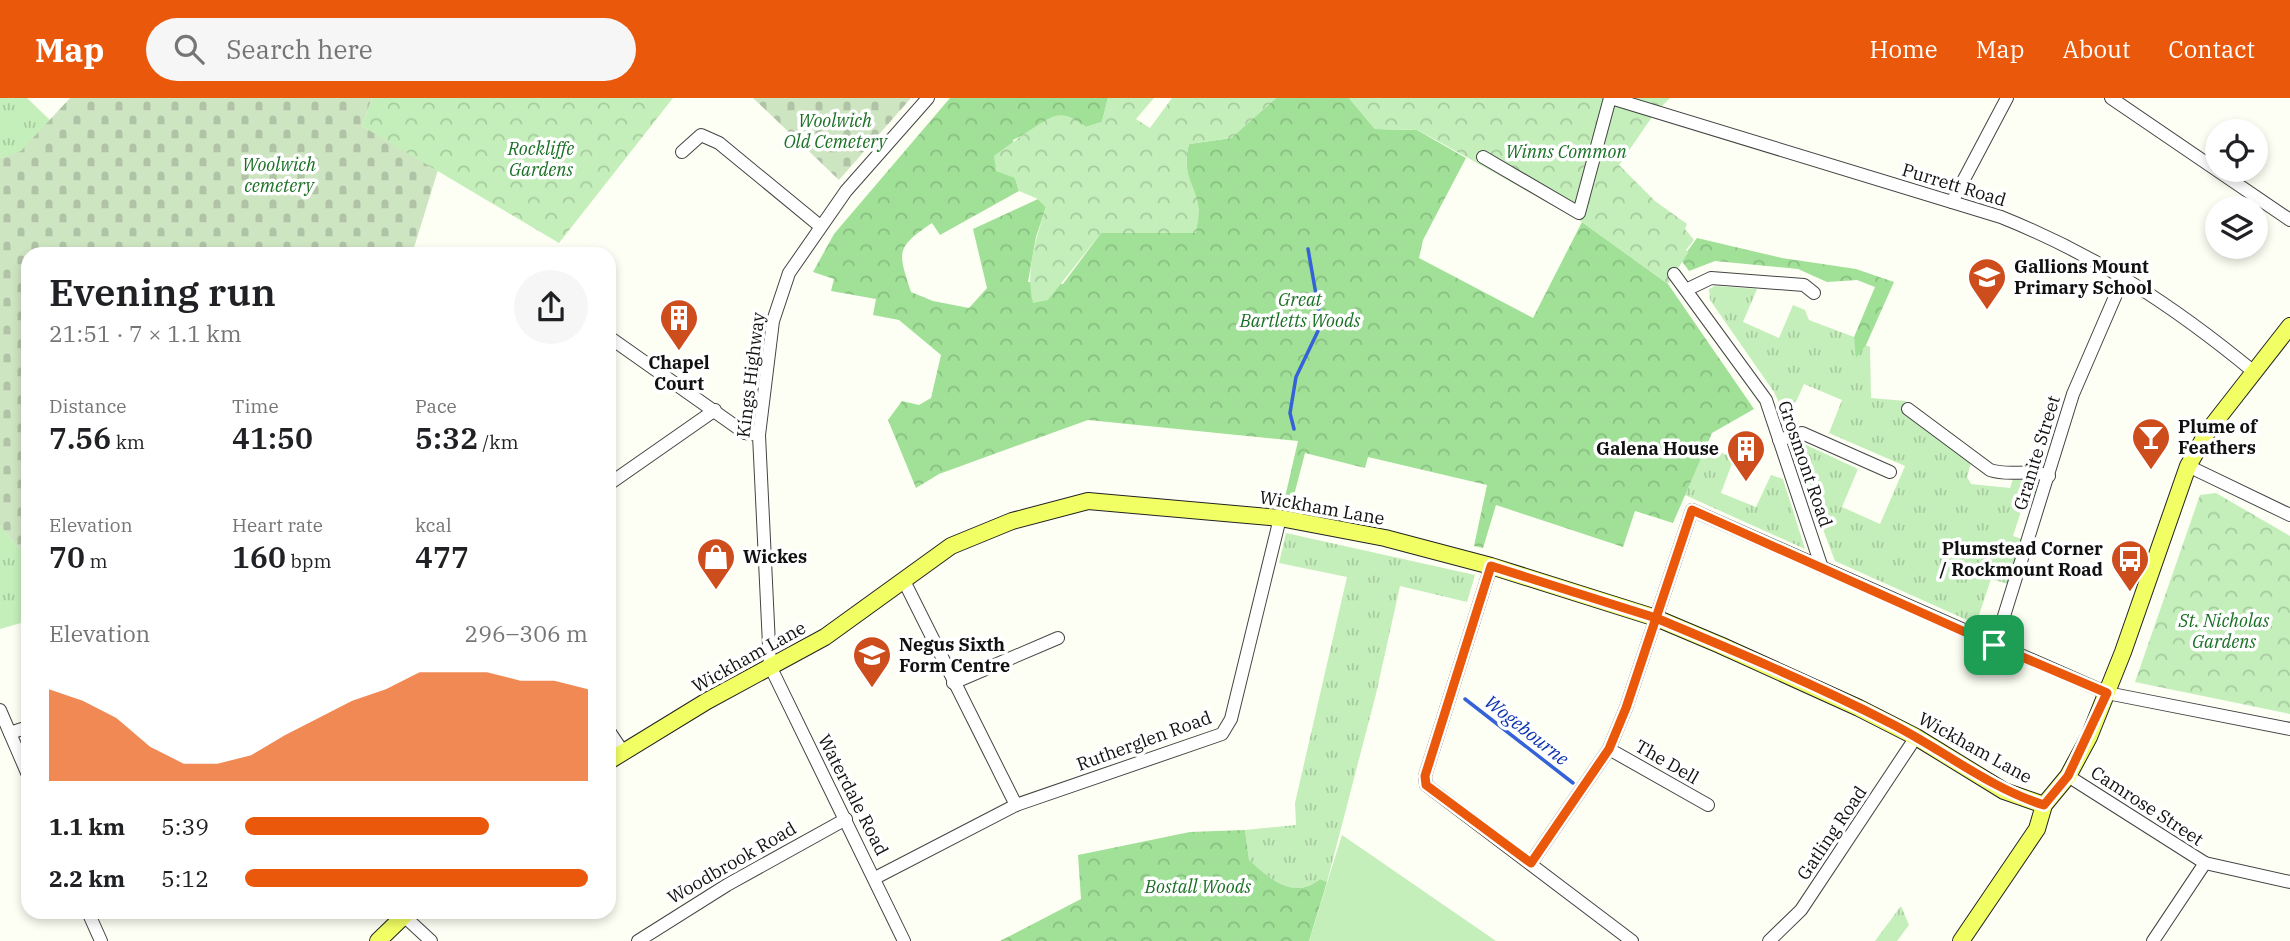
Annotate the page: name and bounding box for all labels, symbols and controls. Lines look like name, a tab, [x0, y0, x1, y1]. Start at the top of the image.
search box	[146, 18, 636, 81]
text: Map	[35, 28, 104, 71]
icon: search	[170, 30, 208, 68]
text: Search here	[226, 32, 373, 66]
text: Home	[1870, 33, 1938, 65]
text: Map	[1976, 33, 2024, 65]
text: About	[2062, 33, 2130, 65]
text: Contact	[2168, 33, 2255, 65]
park label: Woolwich Old Cemetery	[783, 109, 888, 153]
map controls	[2205, 119, 2268, 259]
button: locate	[2205, 119, 2268, 182]
park label: Rockliffe Gardens	[507, 137, 574, 181]
park label: Winns Common	[1505, 140, 1627, 163]
park label: Woolwich cemetery	[242, 153, 316, 197]
street label: Purrett Road	[1899, 158, 2009, 211]
button: layers	[2205, 196, 2268, 259]
place label: Gallions Mount Primary School	[2014, 255, 2152, 299]
school or university icon: Gallions Mount Primary School	[1966, 256, 2008, 311]
text: Evening run	[49, 267, 276, 316]
button: share	[514, 270, 588, 344]
park label: Great Bartletts Woods	[1239, 288, 1361, 332]
building icon: Chapel Court	[658, 297, 700, 352]
street label: Kings Highway	[731, 310, 770, 439]
text: 21:51 · 7 × 1.1 km	[49, 318, 242, 348]
place label: Chapel Court	[648, 351, 710, 395]
street label: Granite Street	[2008, 393, 2065, 513]
text: Distance	[49, 394, 127, 418]
text: Time	[232, 394, 279, 418]
text: Pace	[415, 394, 457, 418]
street label: Grosmont Road	[1773, 398, 1838, 530]
place label: Plume of Feathers	[2178, 415, 2259, 459]
bar icon: Plume of Feathers	[2130, 416, 2172, 471]
text: 7.56	[49, 418, 111, 457]
text: 41:50	[232, 418, 313, 457]
text: 5:32	[415, 418, 478, 457]
building icon: Galena House	[1725, 428, 1767, 483]
text: km	[111, 430, 145, 454]
text: /km	[478, 430, 519, 454]
place label: Galena House	[1596, 437, 1719, 460]
street label: Wickham Lane	[1258, 485, 1386, 530]
text: Elevation	[49, 513, 133, 537]
text: Heart rate	[232, 513, 323, 537]
text: kcal	[415, 513, 452, 537]
shop icon: Wickes	[695, 536, 737, 591]
text: 70	[49, 537, 85, 576]
text: 160	[232, 537, 286, 576]
text: 477	[415, 537, 469, 576]
place label: Plumstead Corner / Rockmount Road	[1939, 537, 2103, 581]
bus stop icon: Plumstead Corner / Rockmount Road	[2109, 538, 2151, 593]
place label: Wickes	[743, 545, 807, 568]
text: m	[85, 549, 108, 573]
text: bpm	[286, 549, 332, 573]
park label: St. Nicholas Gardens	[2178, 609, 2270, 653]
pin	[1964, 615, 2024, 675]
street label: Wickham Lane	[688, 616, 810, 697]
text: Elevation	[49, 618, 150, 648]
text: 296–306 m	[464, 618, 588, 648]
icon: arrive	[1975, 626, 2013, 664]
place label: Negus Sixth Form Centre	[899, 633, 1010, 677]
school or university icon: Negus Sixth Form Centre	[851, 634, 893, 689]
water label: Wogebourne	[1480, 690, 1574, 771]
street label: Rutherglen Road	[1073, 705, 1214, 776]
street label: Wickham Lane	[1914, 707, 2036, 788]
street label: Waterdale Road	[813, 730, 894, 859]
street label: The Dell	[1631, 734, 1703, 789]
street label: Camrose Street	[2087, 761, 2208, 851]
street label: Gatling Road	[1792, 781, 1872, 884]
text: 1.1 km	[49, 811, 125, 841]
text: 5:39	[161, 811, 209, 841]
street label: Woodbrook Road	[663, 816, 800, 909]
text: 2.2 km	[49, 863, 125, 893]
text: 5:12	[161, 863, 209, 893]
park label: Bostall Woods	[1144, 875, 1251, 898]

